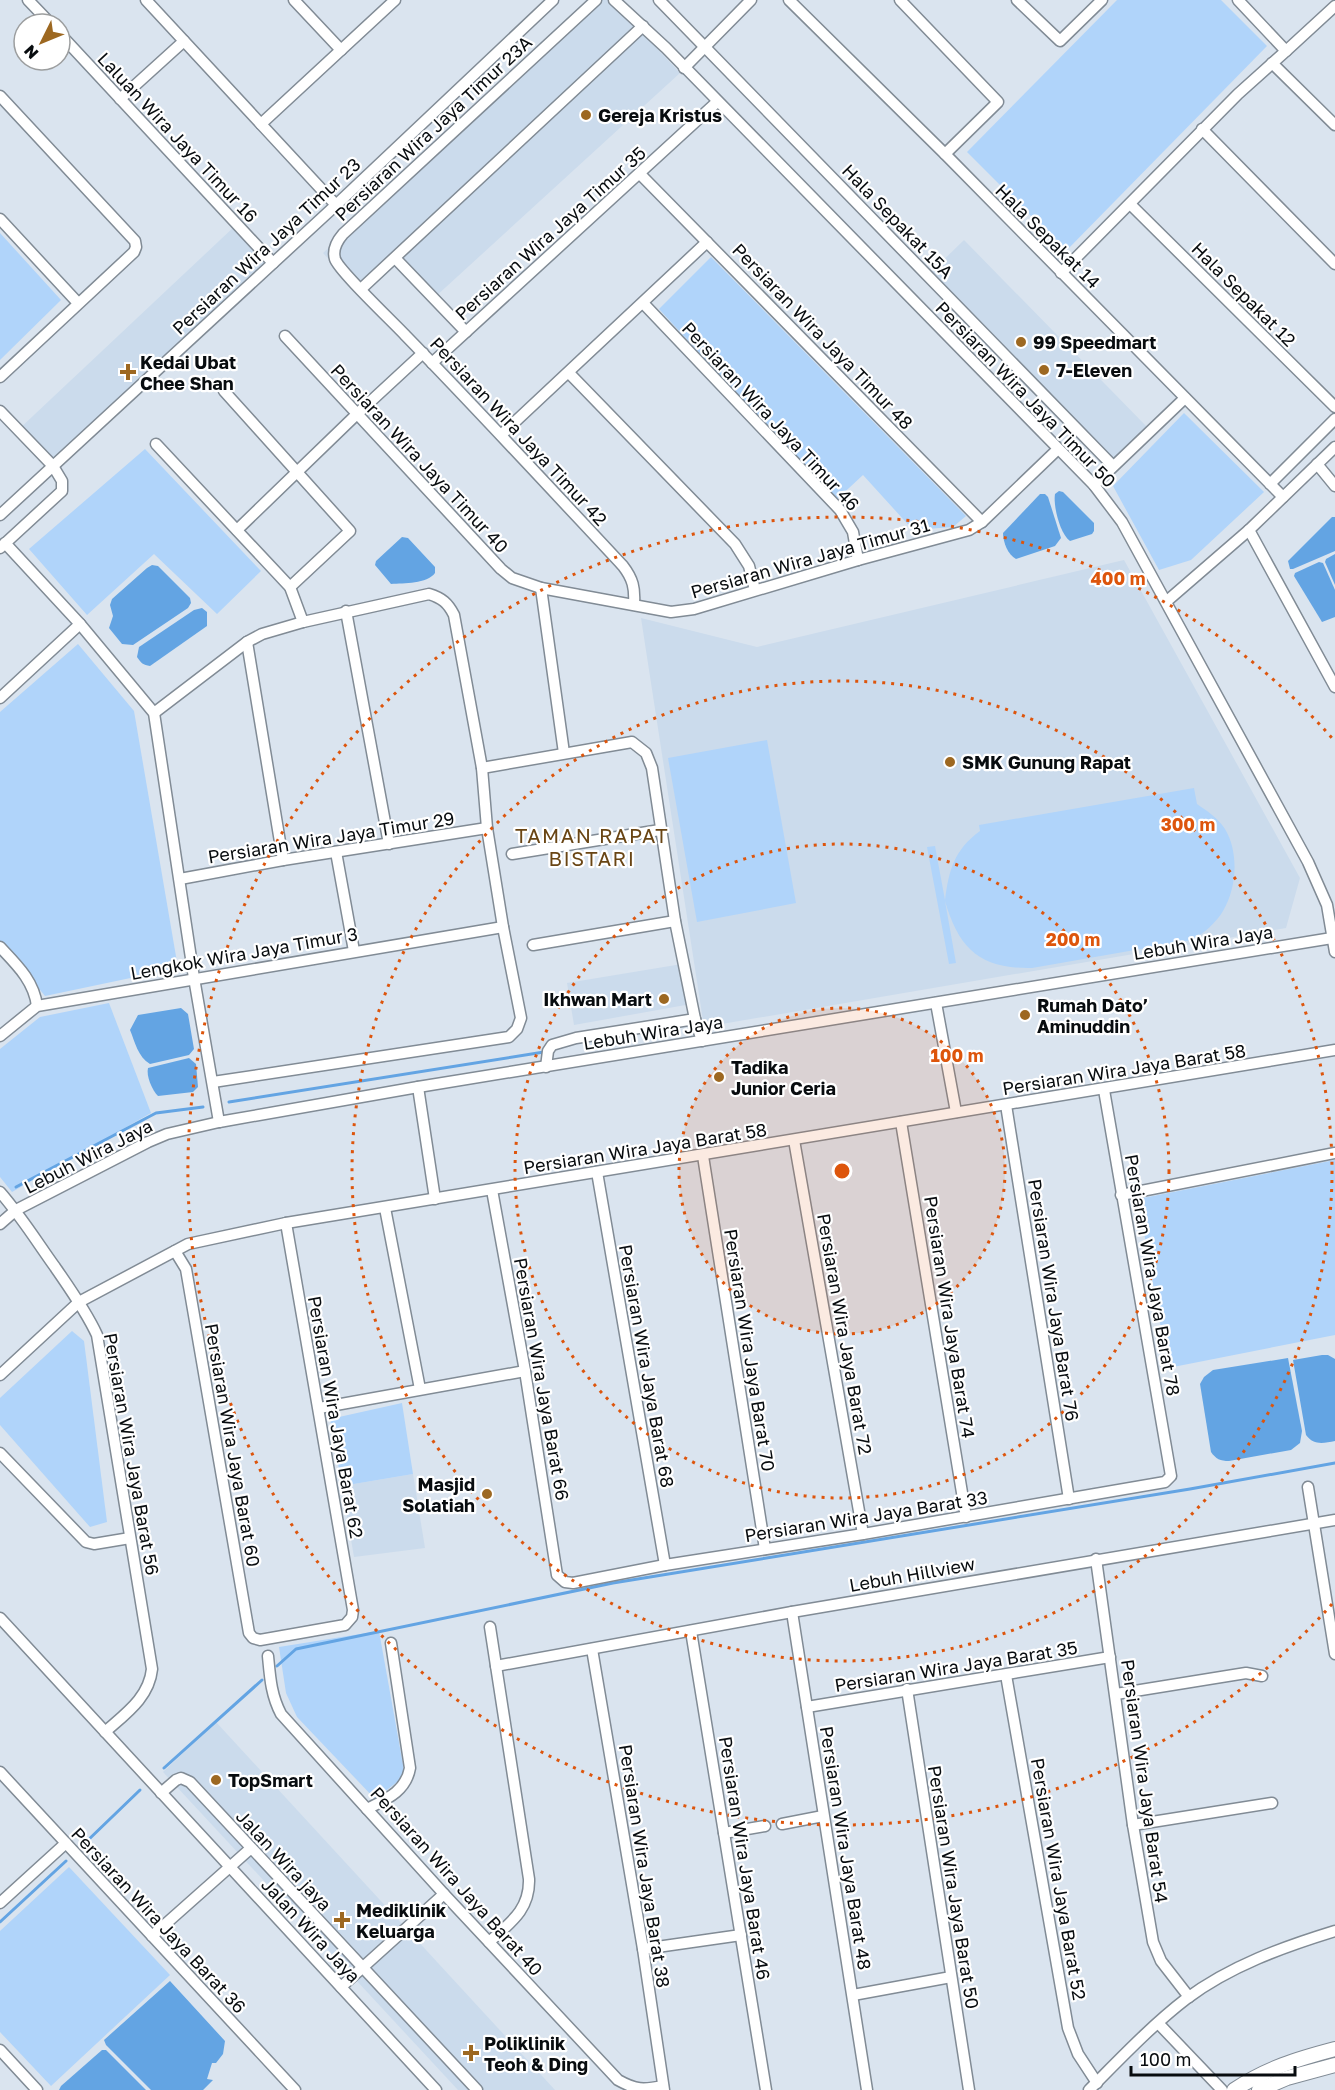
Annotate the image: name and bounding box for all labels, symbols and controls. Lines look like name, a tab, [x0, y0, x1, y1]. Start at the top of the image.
north arrow	[12, 12, 72, 72]
street label: Persiaran Wira Jaya Timur 23A	[330, 31, 536, 225]
text: N	[20, 41, 42, 64]
street label: Laluan Wira Jaya Timur 16	[93, 47, 263, 227]
place label: Gereja Kristus	[598, 104, 722, 126]
marker: Gereja Kristus	[579, 108, 593, 122]
street label: Persiaran Wira Jaya Timur 35	[450, 141, 650, 325]
street label: Persiaran Wira Jaya Timur 23	[167, 153, 365, 339]
street label: Hala Sepakat 15A	[838, 159, 958, 283]
street label: Hala Sepakat 14	[991, 179, 1105, 293]
street label: Hala Sepakat 12	[1187, 237, 1301, 351]
street label: Persiaran Wira Jaya Timur 48	[728, 238, 918, 434]
street label: Persiaran Wira Jaya Timur 50	[931, 297, 1121, 491]
street label: Persiaran Wira Jaya Timur 46	[678, 317, 864, 515]
place label: 99 Speedmart	[1033, 331, 1157, 353]
street label: Persiaran Wira Jaya Timur 42	[426, 332, 612, 530]
marker: 99 Speedmart	[1014, 335, 1028, 349]
place label: Kedai Ubat Chee Shan	[140, 351, 236, 394]
street label: Persiaran Wira Jaya Timur 40	[327, 359, 513, 557]
place label: 7-Eleven	[1056, 359, 1132, 381]
marker: 7-Eleven	[1037, 363, 1051, 377]
marker: Kedai Ubat Chee Shan	[121, 365, 135, 379]
street label: Persiaran Wira Jaya Timur 31	[688, 513, 932, 603]
text: 400 m	[1091, 567, 1145, 589]
place label: SMK Gunung Rapat	[962, 751, 1131, 773]
marker: SMK Gunung Rapat	[943, 755, 957, 769]
street label: Persiaran Wira Jaya Timur 29	[206, 807, 456, 867]
text: 300 m	[1161, 813, 1215, 835]
district label: TAMAN RAPAT BISTARI	[515, 823, 669, 870]
street label: Lebuh Wira Jaya	[1132, 920, 1274, 964]
street label: Lengkok Wira Jaya Timur 3	[129, 922, 359, 984]
text: 200 m	[1046, 928, 1100, 950]
place label: Ikhwan Mart	[543, 988, 652, 1010]
marker: Ikhwan Mart	[657, 992, 671, 1006]
place label: Rumah Dato’ Aminuddin	[1037, 994, 1148, 1037]
marker: Rumah Dato’ Aminuddin	[1018, 1008, 1032, 1022]
street label: Lebuh Wira Jaya	[582, 1010, 724, 1054]
street label: Persiaran Wira Jaya Barat 58	[1001, 1039, 1247, 1099]
text: 100 m	[931, 1044, 983, 1066]
place label: Tadika Junior Ceria	[731, 1056, 836, 1099]
marker: Tadika Junior Ceria	[712, 1070, 726, 1084]
street label: Lebuh Wira Jaya	[20, 1114, 156, 1198]
street label: Persiaran Wira Jaya Barat 58	[522, 1118, 768, 1178]
street label: Persiaran Wira Jaya Barat 78	[1121, 1152, 1185, 1398]
centre of rings	[832, 1161, 852, 1181]
street label: Persiaran Wira Jaya Barat 76	[1024, 1177, 1084, 1423]
street label: Persiaran Wira Jaya Barat 74	[920, 1194, 980, 1440]
street label: Persiaran Wira Jaya Barat 72	[813, 1212, 877, 1456]
street label: Persiaran Wira Jaya Barat 70	[720, 1227, 780, 1473]
street label: Persiaran Wira Jaya Barat 68	[615, 1243, 679, 1489]
street label: Persiaran Wira Jaya Barat 66	[510, 1256, 574, 1502]
street label: Persiaran Wira Jaya Barat 62	[304, 1294, 368, 1540]
street label: Persiaran Wira Jaya Barat 60	[201, 1322, 265, 1568]
street label: Persiaran Wira Jaya Barat 56	[100, 1331, 164, 1577]
place label: Masjid Solatiah	[402, 1473, 475, 1516]
street label: Persiaran Wira Jaya Barat 33	[743, 1486, 989, 1546]
marker: Masjid Solatiah	[480, 1487, 494, 1501]
street label: Lebuh Hillview	[847, 1552, 977, 1596]
street label: Persiaran Wira Jaya Barat 35	[833, 1636, 1079, 1696]
street label: Persiaran Wira Jaya Barat 54	[1117, 1658, 1173, 1904]
street label: Persiaran Wira Jaya Barat 48	[816, 1725, 876, 1971]
street label: Persiaran Wira Jaya Barat 46	[715, 1735, 775, 1981]
street label: Persiaran Wira Jaya Barat 38	[615, 1743, 675, 1989]
street label: Persiaran Wira Jaya Barat 52	[1027, 1756, 1091, 2002]
street label: Persiaran Wira Jaya Barat 50	[924, 1764, 984, 2010]
place label: TopSmart	[228, 1769, 313, 1791]
marker: TopSmart	[209, 1773, 223, 1787]
street label: Persiaran Wira Jaya Barat 40	[366, 1782, 548, 1980]
street label: Jalan Wira jaya	[232, 1805, 336, 1915]
street label: Persiaran Wira Jaya Barat 36	[67, 1823, 251, 2017]
street label: Jalan Wira Jaya	[257, 1873, 365, 1987]
place label: Mediklinik Keluarga	[356, 1899, 447, 1942]
marker: Mediklinik Keluarga	[333, 1911, 351, 1929]
place label: Poliklinik Teoh & Ding	[484, 2032, 588, 2075]
scale bar	[1131, 2039, 1294, 2077]
marker: Poliklinik Teoh & Ding	[462, 2044, 480, 2062]
text: 100 m	[1140, 2048, 1191, 2070]

